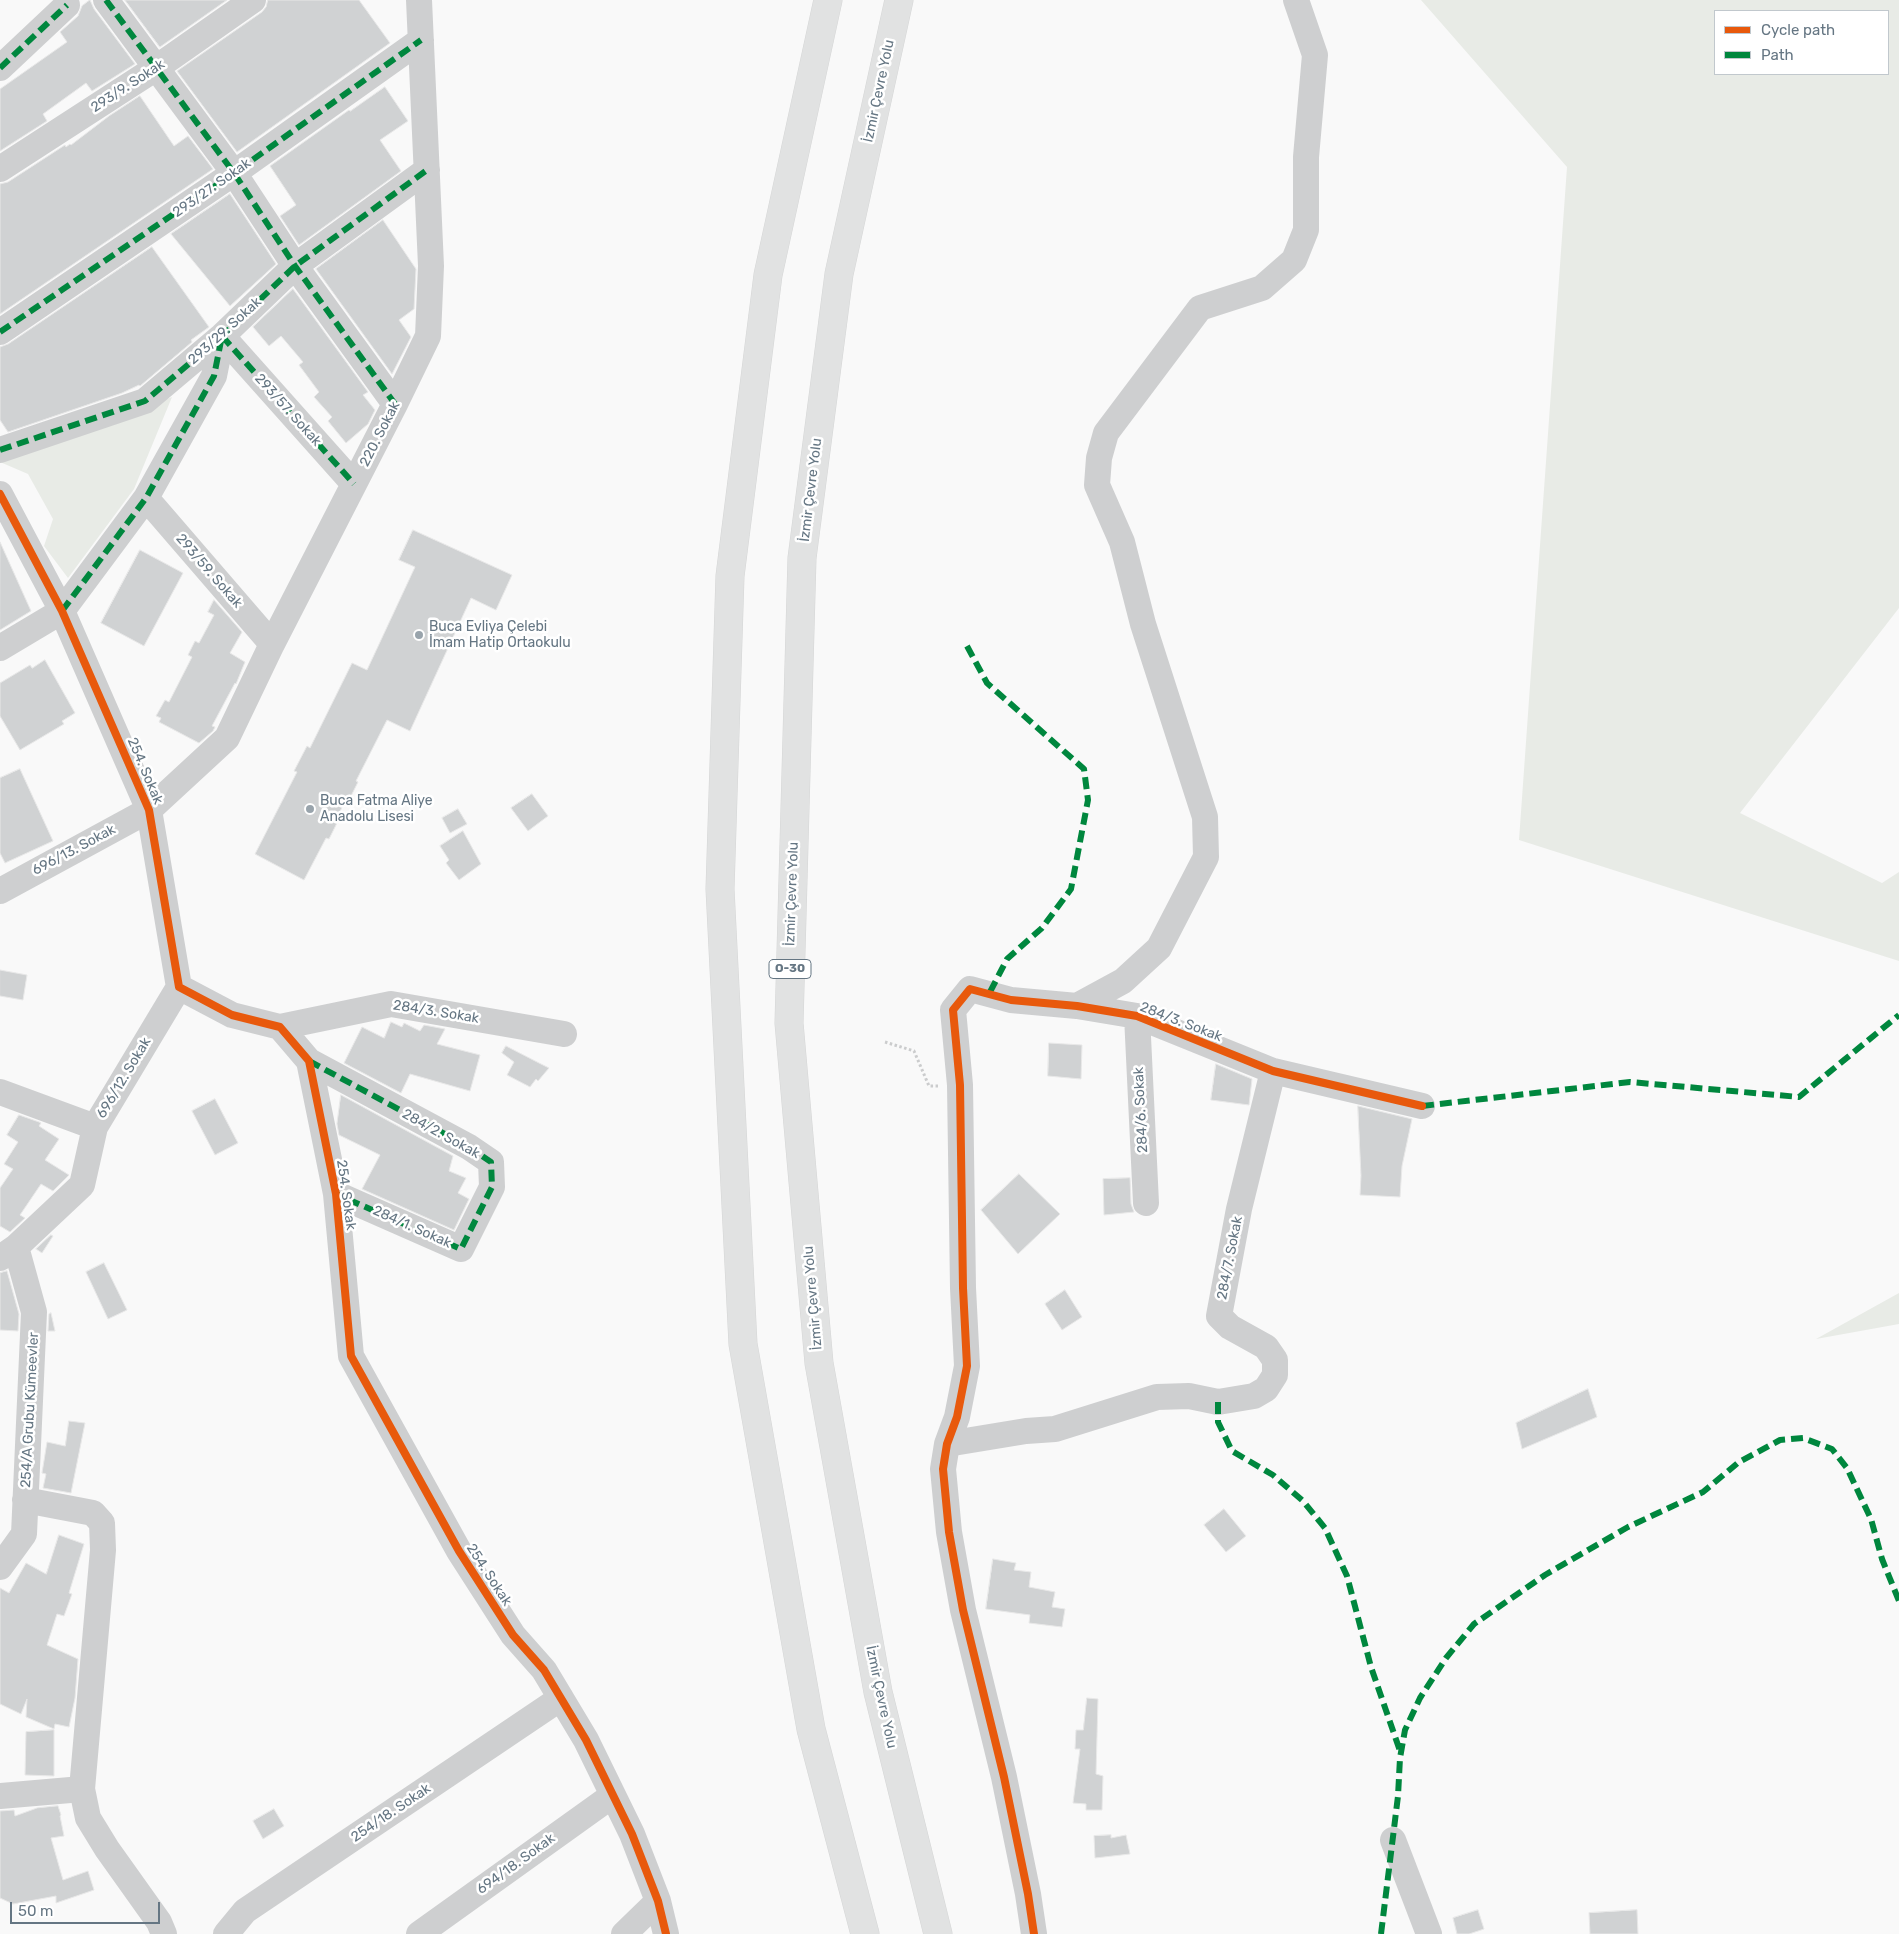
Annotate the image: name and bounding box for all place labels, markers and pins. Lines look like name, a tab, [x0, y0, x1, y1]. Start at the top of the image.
place label: Buca Evliya Çelebi İmam Hatip Ortaokulu	[429, 619, 571, 652]
marker: Buca Evliya Çelebi İmam Hatip Ortaokulu	[413, 629, 425, 641]
place label: Buca Fatma Aliye Anadolu Lisesi	[320, 793, 433, 826]
marker: Buca Fatma Aliye Anadolu Lisesi	[304, 803, 316, 815]

